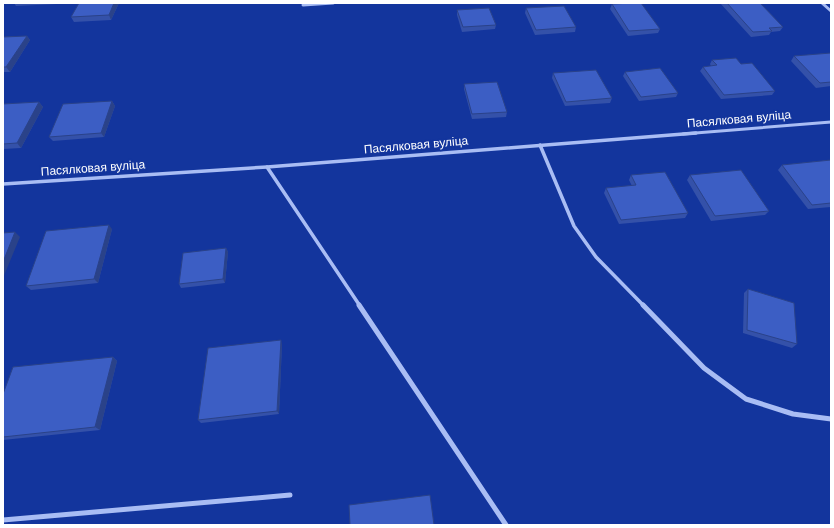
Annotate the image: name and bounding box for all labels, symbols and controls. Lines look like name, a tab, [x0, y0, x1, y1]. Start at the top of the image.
street label: Пасялковая вуліца	[686, 107, 792, 131]
street label: Пасялковая вуліца	[363, 133, 469, 157]
street label: Пасялковая вуліца	[40, 157, 146, 179]

